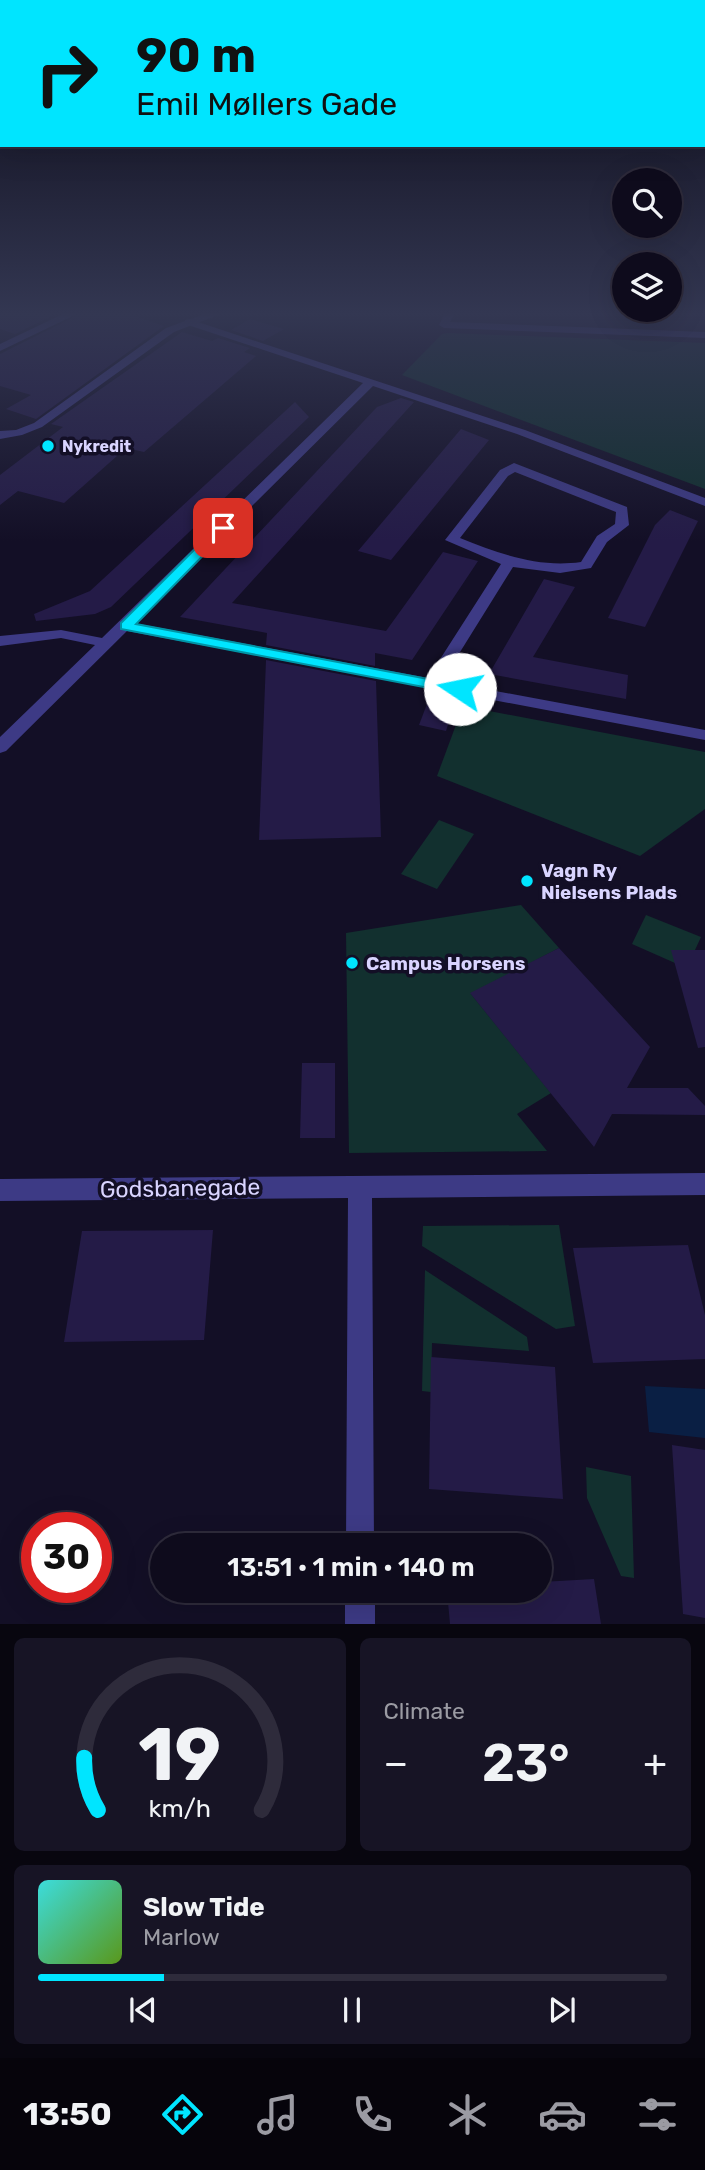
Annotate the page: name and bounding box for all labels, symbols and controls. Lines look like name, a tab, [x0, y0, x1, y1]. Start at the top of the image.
text: 90 m	[136, 26, 256, 84]
icon: right	[21, 28, 112, 119]
text: Emil Møllers Gade	[136, 85, 397, 123]
map controls	[612, 168, 682, 322]
button: search	[612, 168, 682, 238]
button: layers	[612, 252, 682, 322]
place label: Nykredit	[62, 437, 132, 456]
marker: Nykredit	[40, 438, 56, 454]
pin	[193, 498, 253, 558]
icon: arrive	[204, 509, 242, 547]
position arrow	[423, 652, 497, 726]
place label: Vagn Ry Nielsens Plads	[541, 859, 677, 904]
marker: Vagn Ry Nielsens Plads	[519, 873, 535, 889]
place label: Campus Horsens	[366, 952, 526, 975]
marker: Campus Horsens	[344, 955, 360, 971]
street label: Godsbanegade	[100, 1173, 260, 1203]
speed limit sign: 30	[21, 1512, 112, 1603]
text: 13:51 · 1 min · 140 m	[227, 1552, 475, 1583]
text: Climate	[384, 1697, 465, 1725]
text: 19	[138, 1713, 221, 1799]
text: 23°	[482, 1732, 570, 1794]
text: −	[384, 1740, 408, 1786]
text: +	[643, 1740, 667, 1786]
text: km/h	[149, 1794, 211, 1823]
text: Slow Tide	[143, 1892, 265, 1923]
text: Marlow	[143, 1923, 220, 1951]
icon: previous	[124, 1991, 162, 2029]
icon: pause	[333, 1991, 371, 2029]
icon: next	[543, 1991, 581, 2029]
icon: directions	[158, 2090, 207, 2139]
icon: music	[253, 2090, 302, 2139]
icon: phone	[348, 2090, 397, 2139]
icon: climate	[443, 2090, 492, 2139]
icon: car	[538, 2090, 587, 2139]
icon: filters	[633, 2090, 682, 2139]
text: 13:50	[23, 2095, 112, 2133]

